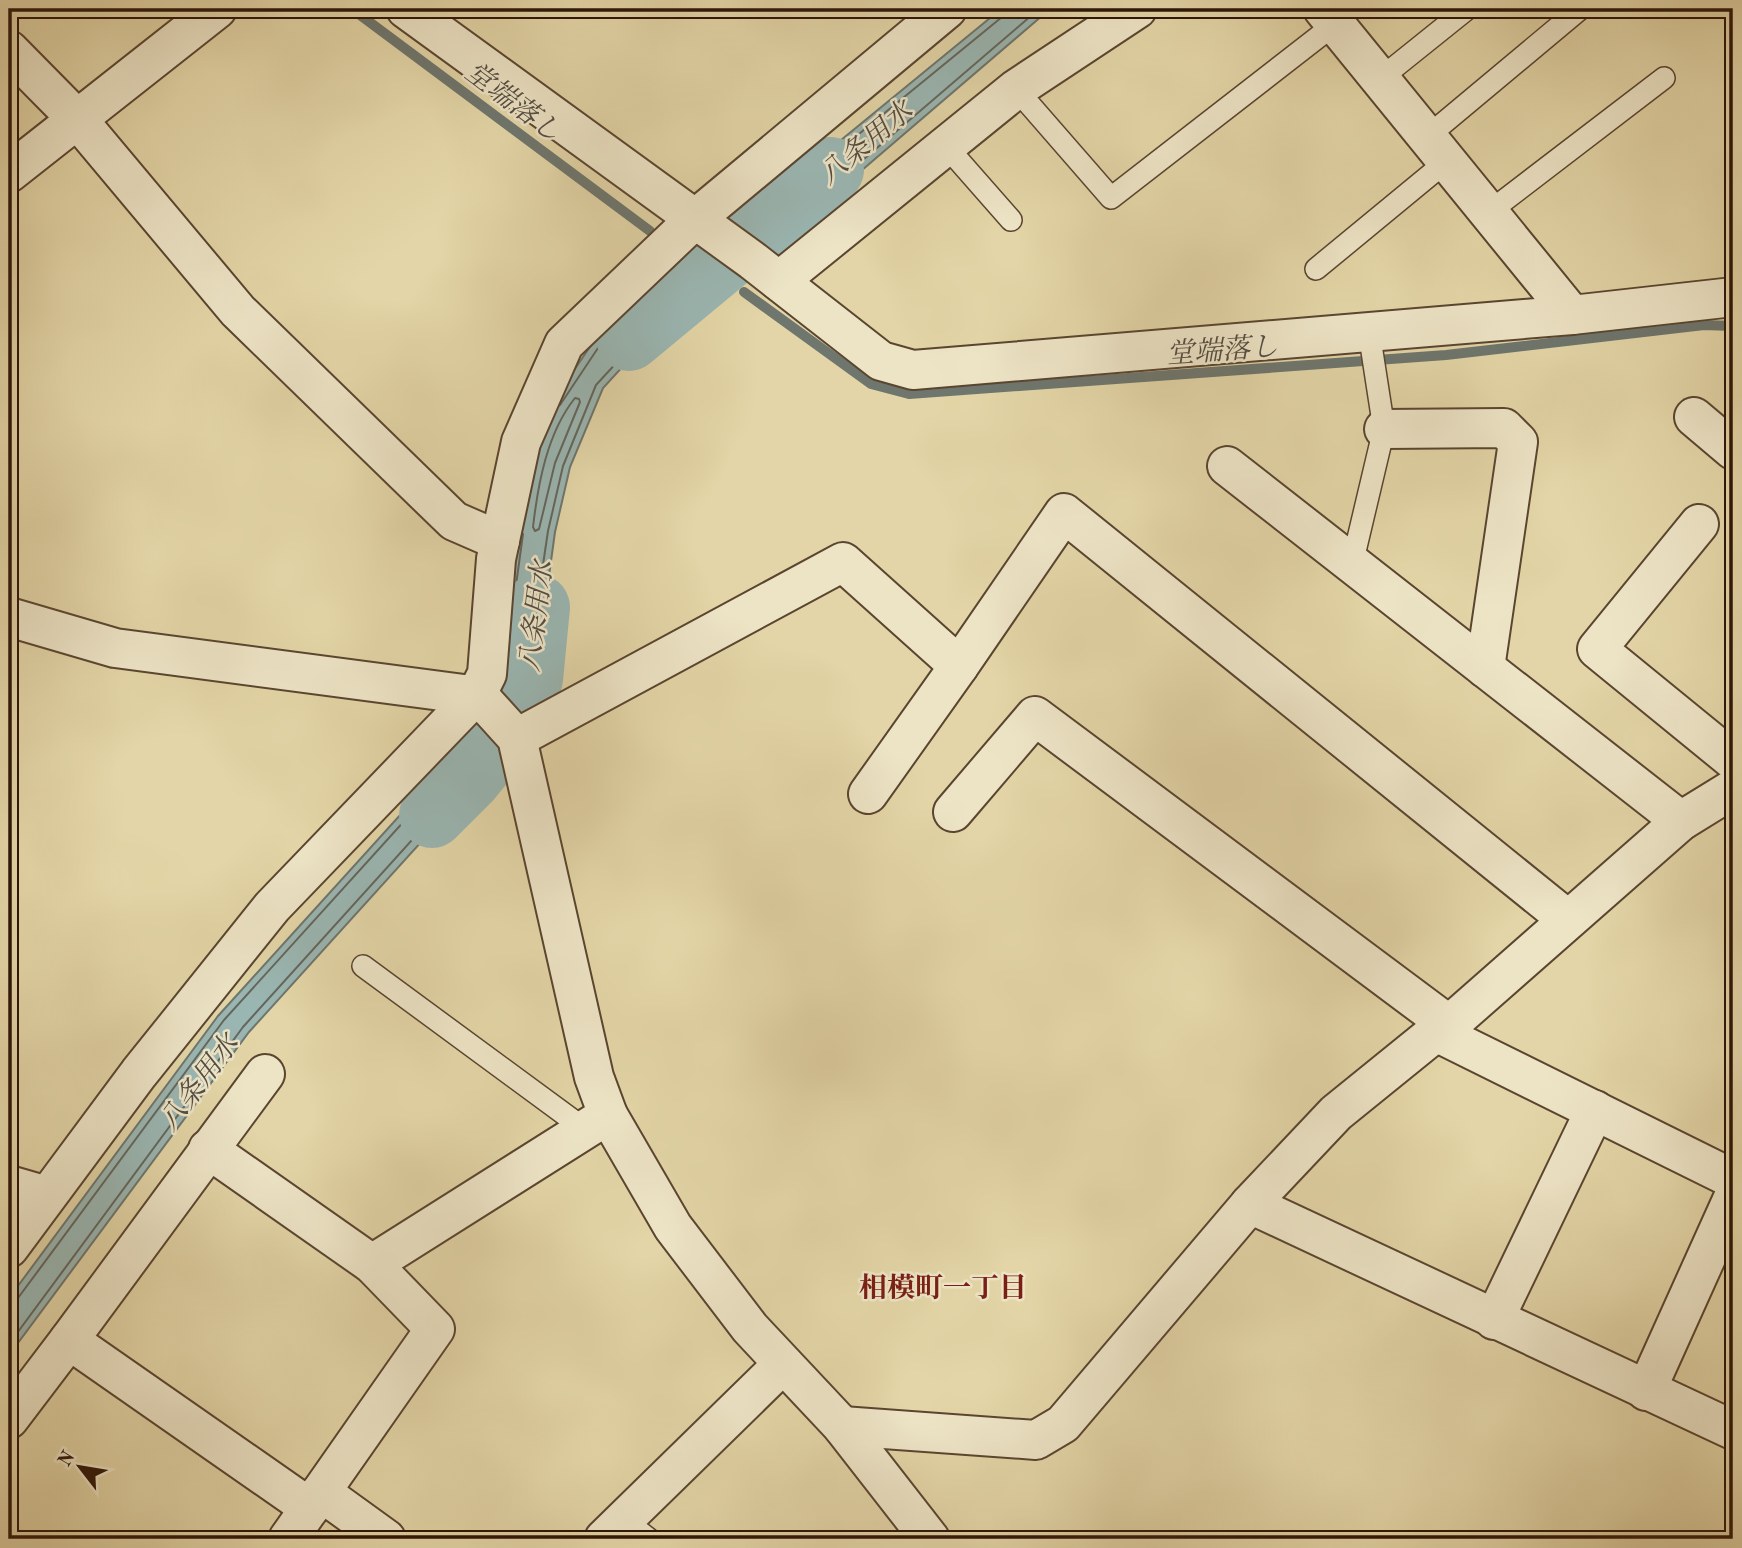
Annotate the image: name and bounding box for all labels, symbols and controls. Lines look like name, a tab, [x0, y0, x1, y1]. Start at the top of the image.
water label: 堂端落し	[459, 56, 567, 148]
water label: 八条用水	[813, 93, 921, 191]
water label: 堂端落し	[1165, 331, 1279, 370]
water label: 八条用水	[514, 556, 559, 674]
water label: 八条用水	[153, 1026, 247, 1137]
district label: 相模町一丁目	[859, 1273, 1027, 1304]
north arrow	[46, 1432, 116, 1502]
text: N	[56, 1448, 80, 1471]

